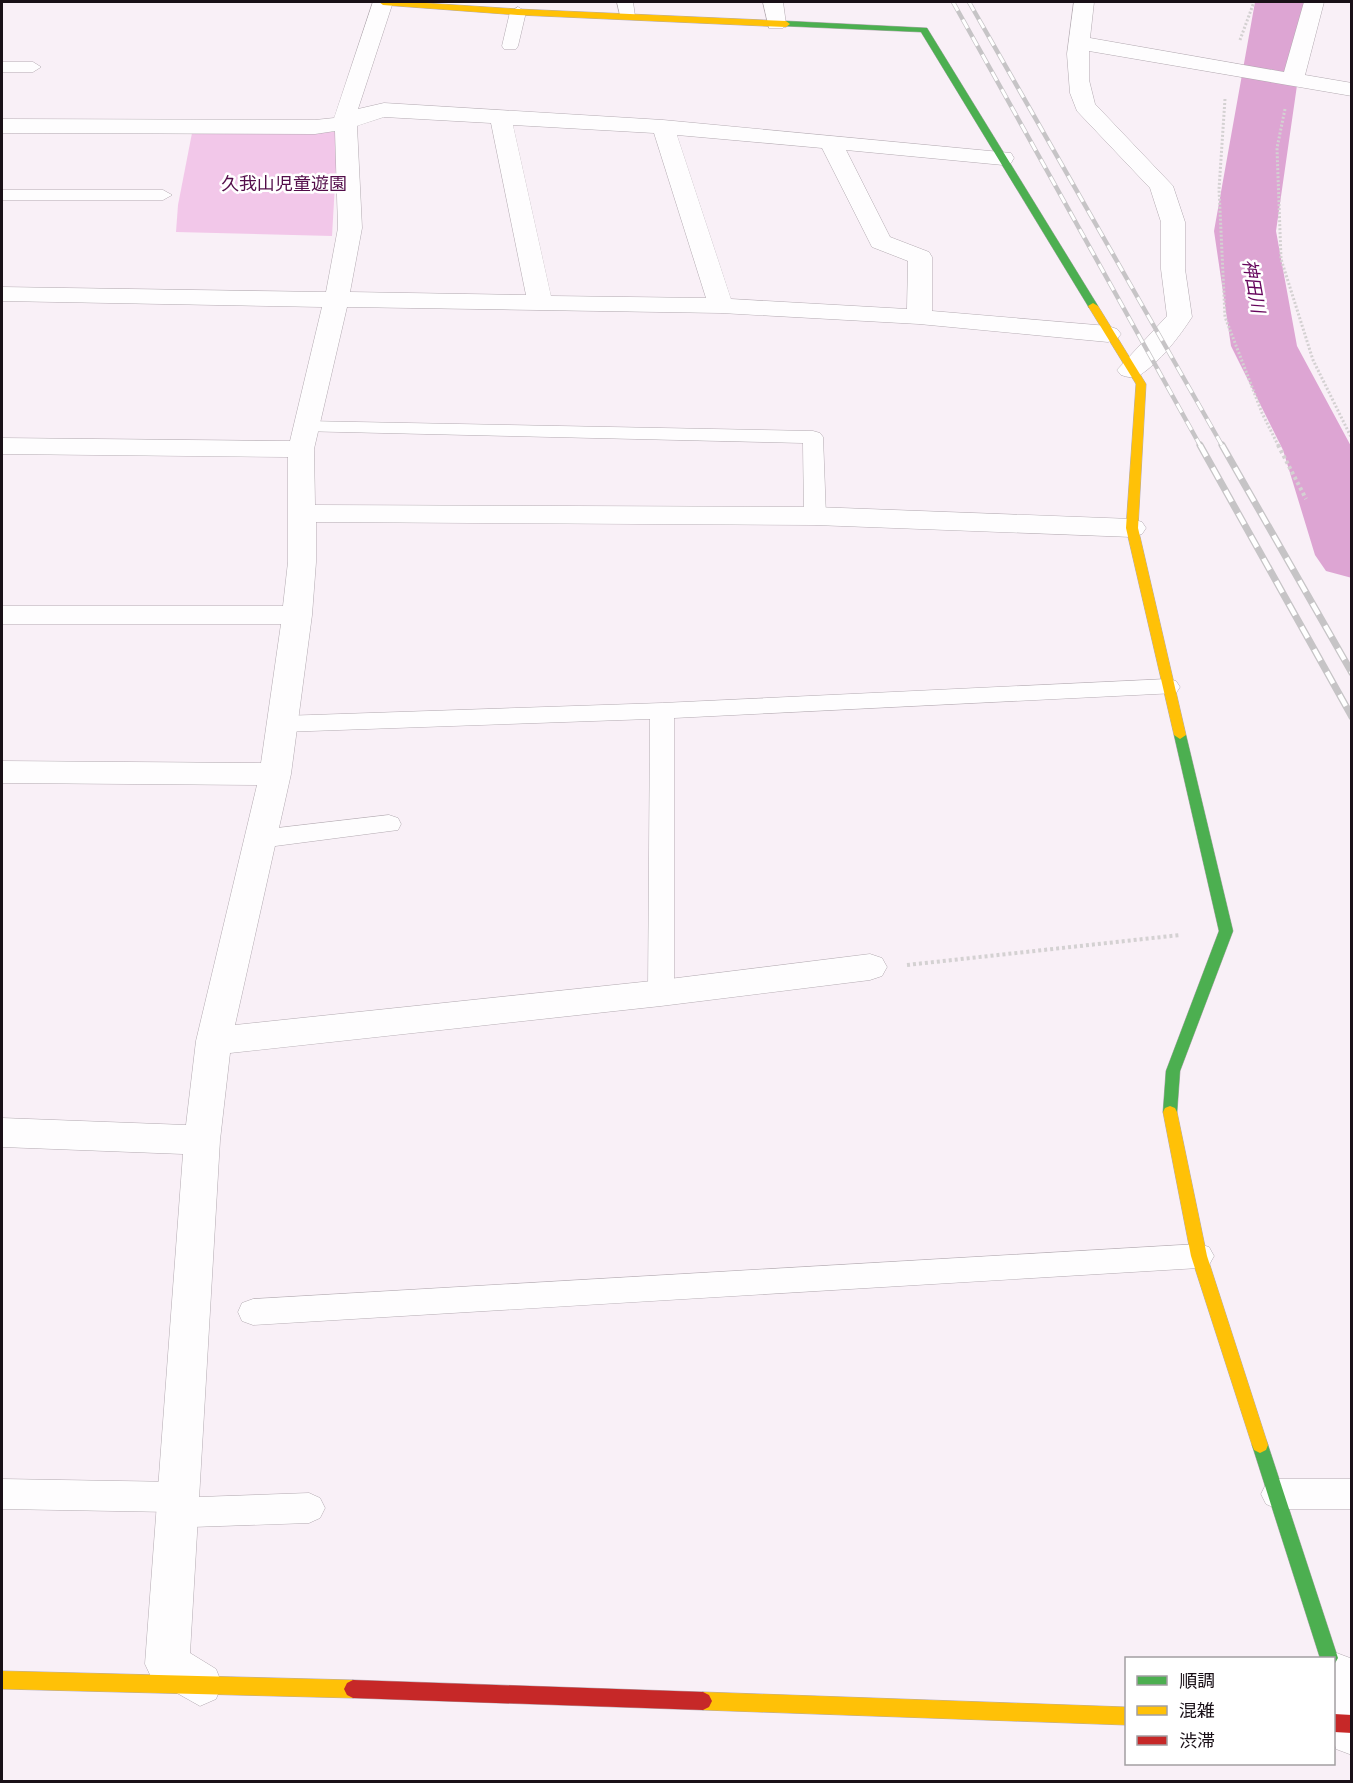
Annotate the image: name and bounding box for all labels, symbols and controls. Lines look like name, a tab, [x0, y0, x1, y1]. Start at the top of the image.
park label: 久我山児童遊園	[221, 173, 347, 194]
water label: 神田川	[1239, 258, 1269, 316]
legend	[1125, 1657, 1335, 1765]
text: 順調	[1179, 1670, 1215, 1691]
text: 混雑	[1179, 1700, 1215, 1721]
text: 渋滞	[1179, 1730, 1215, 1751]

